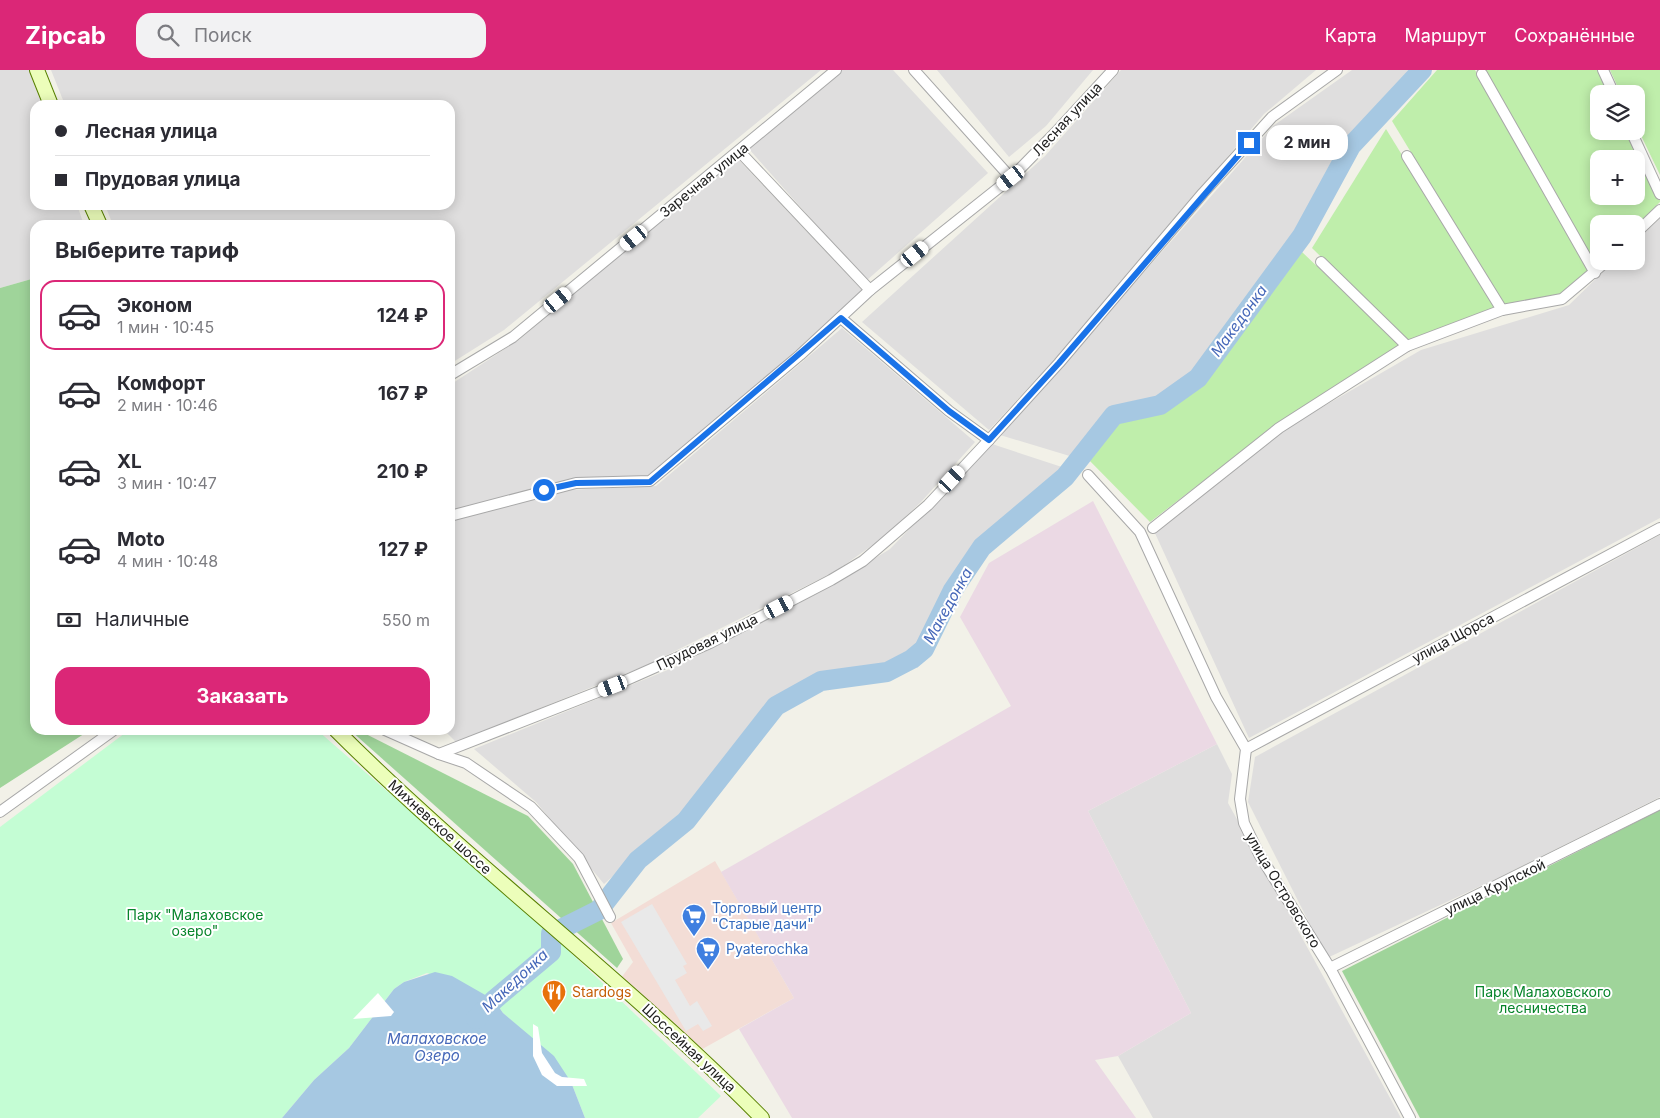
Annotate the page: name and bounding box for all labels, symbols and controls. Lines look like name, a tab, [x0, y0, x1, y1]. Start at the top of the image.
search box	[136, 13, 486, 58]
text: Zipcab	[25, 21, 106, 50]
icon: search	[154, 21, 182, 49]
text: Поиск	[194, 24, 252, 47]
text: Карта	[1325, 25, 1377, 46]
text: Маршрут	[1405, 25, 1486, 46]
text: Сохранённые	[1514, 25, 1635, 46]
street label: Лесная улица	[1028, 78, 1105, 159]
map controls	[1590, 85, 1645, 270]
button: layers	[1590, 85, 1645, 140]
text: Лесная улица	[85, 120, 217, 143]
callout: 2 мин	[1266, 126, 1349, 160]
route end	[1238, 132, 1260, 154]
text: 2 мин	[1284, 132, 1330, 152]
street label: Заречная улица	[656, 139, 751, 221]
button: +	[1590, 150, 1645, 205]
car	[994, 163, 1027, 193]
text: Прудовая улица	[85, 168, 241, 191]
button: −	[1590, 215, 1645, 270]
car	[617, 223, 650, 253]
text: Выберите тариф	[55, 237, 239, 263]
car	[898, 239, 931, 269]
water label: Македонка	[1206, 281, 1271, 360]
car	[541, 285, 574, 315]
icon: car	[57, 293, 102, 338]
text: Эконом	[117, 294, 192, 317]
text: 124 ₽	[377, 304, 428, 327]
text: 1 мин · 10:45	[117, 317, 214, 337]
icon: car	[57, 371, 102, 416]
text: Комфорт	[117, 372, 205, 395]
text: 167 ₽	[378, 382, 428, 405]
text: 2 мин · 10:46	[117, 395, 218, 415]
icon: car	[57, 449, 102, 494]
text: XL	[117, 450, 142, 473]
text: 210 ₽	[376, 460, 428, 483]
car	[936, 463, 967, 495]
text: 3 мин · 10:47	[117, 473, 217, 493]
route start	[533, 479, 555, 501]
icon: car	[57, 527, 102, 572]
text: Moto	[117, 528, 165, 551]
text: 127 ₽	[378, 538, 428, 561]
text: 4 мин · 10:48	[117, 551, 218, 571]
water label: Македонка	[919, 564, 976, 647]
car	[762, 594, 795, 620]
icon: cash	[55, 606, 83, 634]
text: Наличные	[95, 608, 189, 631]
street label: улица Щорса	[1409, 609, 1497, 666]
text: 550 m	[382, 610, 430, 630]
street label: Прудовая улица	[653, 610, 760, 673]
button: Заказать	[55, 667, 430, 725]
car	[596, 674, 629, 698]
street label: Михневское шоссе	[385, 776, 495, 877]
street label: улица Островского	[1242, 829, 1325, 951]
street label: улица Крупской	[1442, 855, 1548, 918]
place label: Торговый центр "Старые дачи"	[712, 899, 822, 932]
supermarket icon: Торговый центр "Старые дачи"	[681, 903, 707, 937]
park label: Парк "Малаховское озеро"	[127, 906, 263, 939]
supermarket icon: Pyaterochka	[695, 936, 721, 970]
place label: Pyaterochka	[726, 940, 808, 957]
water label: Македонка	[478, 945, 552, 1016]
restaurant icon: Stardogs	[541, 979, 567, 1013]
place label: Stardogs	[572, 983, 631, 1000]
park label: Парк Малаховского лесничества	[1475, 983, 1611, 1016]
street label: Шоссейная улица	[639, 1000, 740, 1095]
water label: Малаховское Озеро	[387, 1029, 487, 1065]

